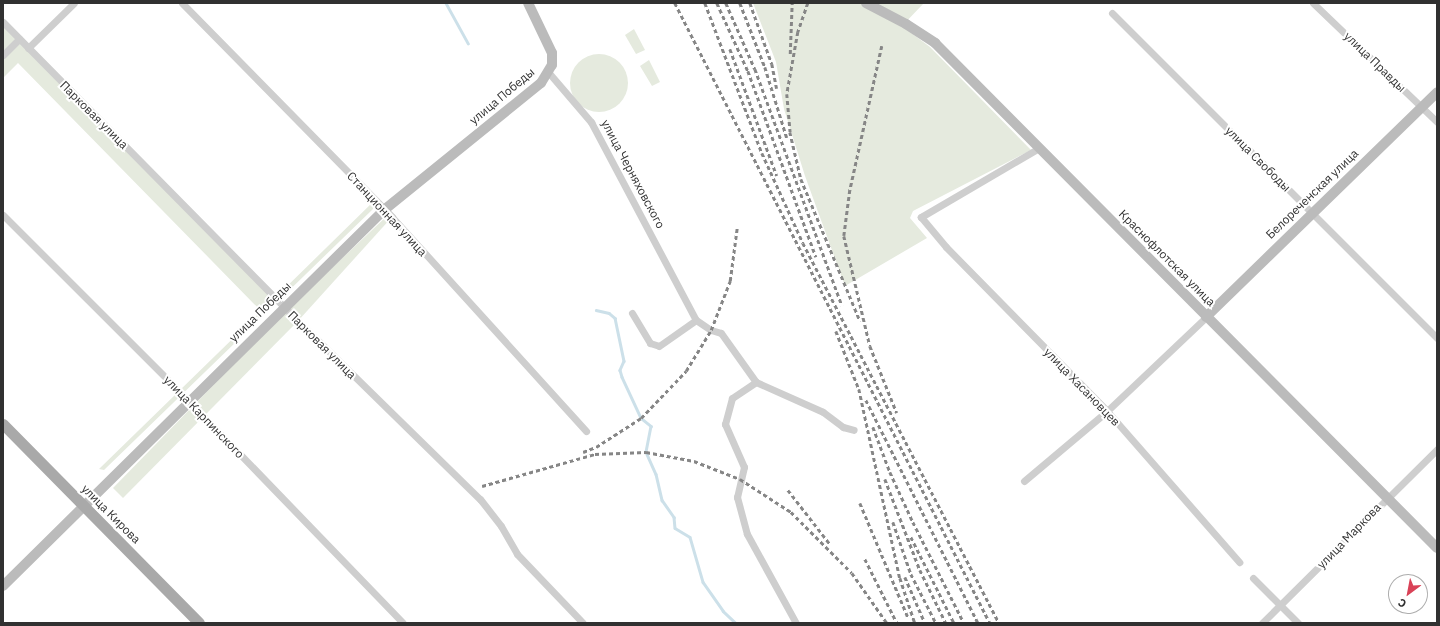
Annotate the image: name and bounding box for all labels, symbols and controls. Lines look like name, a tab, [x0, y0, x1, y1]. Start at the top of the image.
street label: улица Правды	[1341, 29, 1409, 95]
street label: улица Победы	[467, 65, 537, 127]
street label: Парковая улица	[57, 78, 131, 152]
street label: улица Черняховского	[598, 117, 668, 231]
street label: улица Свободы	[1222, 123, 1294, 195]
street label: Белореченская улица	[1263, 146, 1361, 242]
street label: Станционная улица	[344, 169, 430, 259]
street label: Краснофлотская улица	[1116, 207, 1218, 309]
street label: улица Победы	[226, 279, 294, 345]
street label: Парковая улица	[285, 308, 359, 382]
street label: улица Хасановцев	[1041, 345, 1123, 429]
street label: улица Карпинского	[161, 373, 247, 461]
street label: улица Кирова	[78, 481, 144, 547]
street label: улица Маркова	[1314, 500, 1384, 572]
north arrow	[1388, 574, 1428, 614]
text: С	[1395, 595, 1409, 611]

